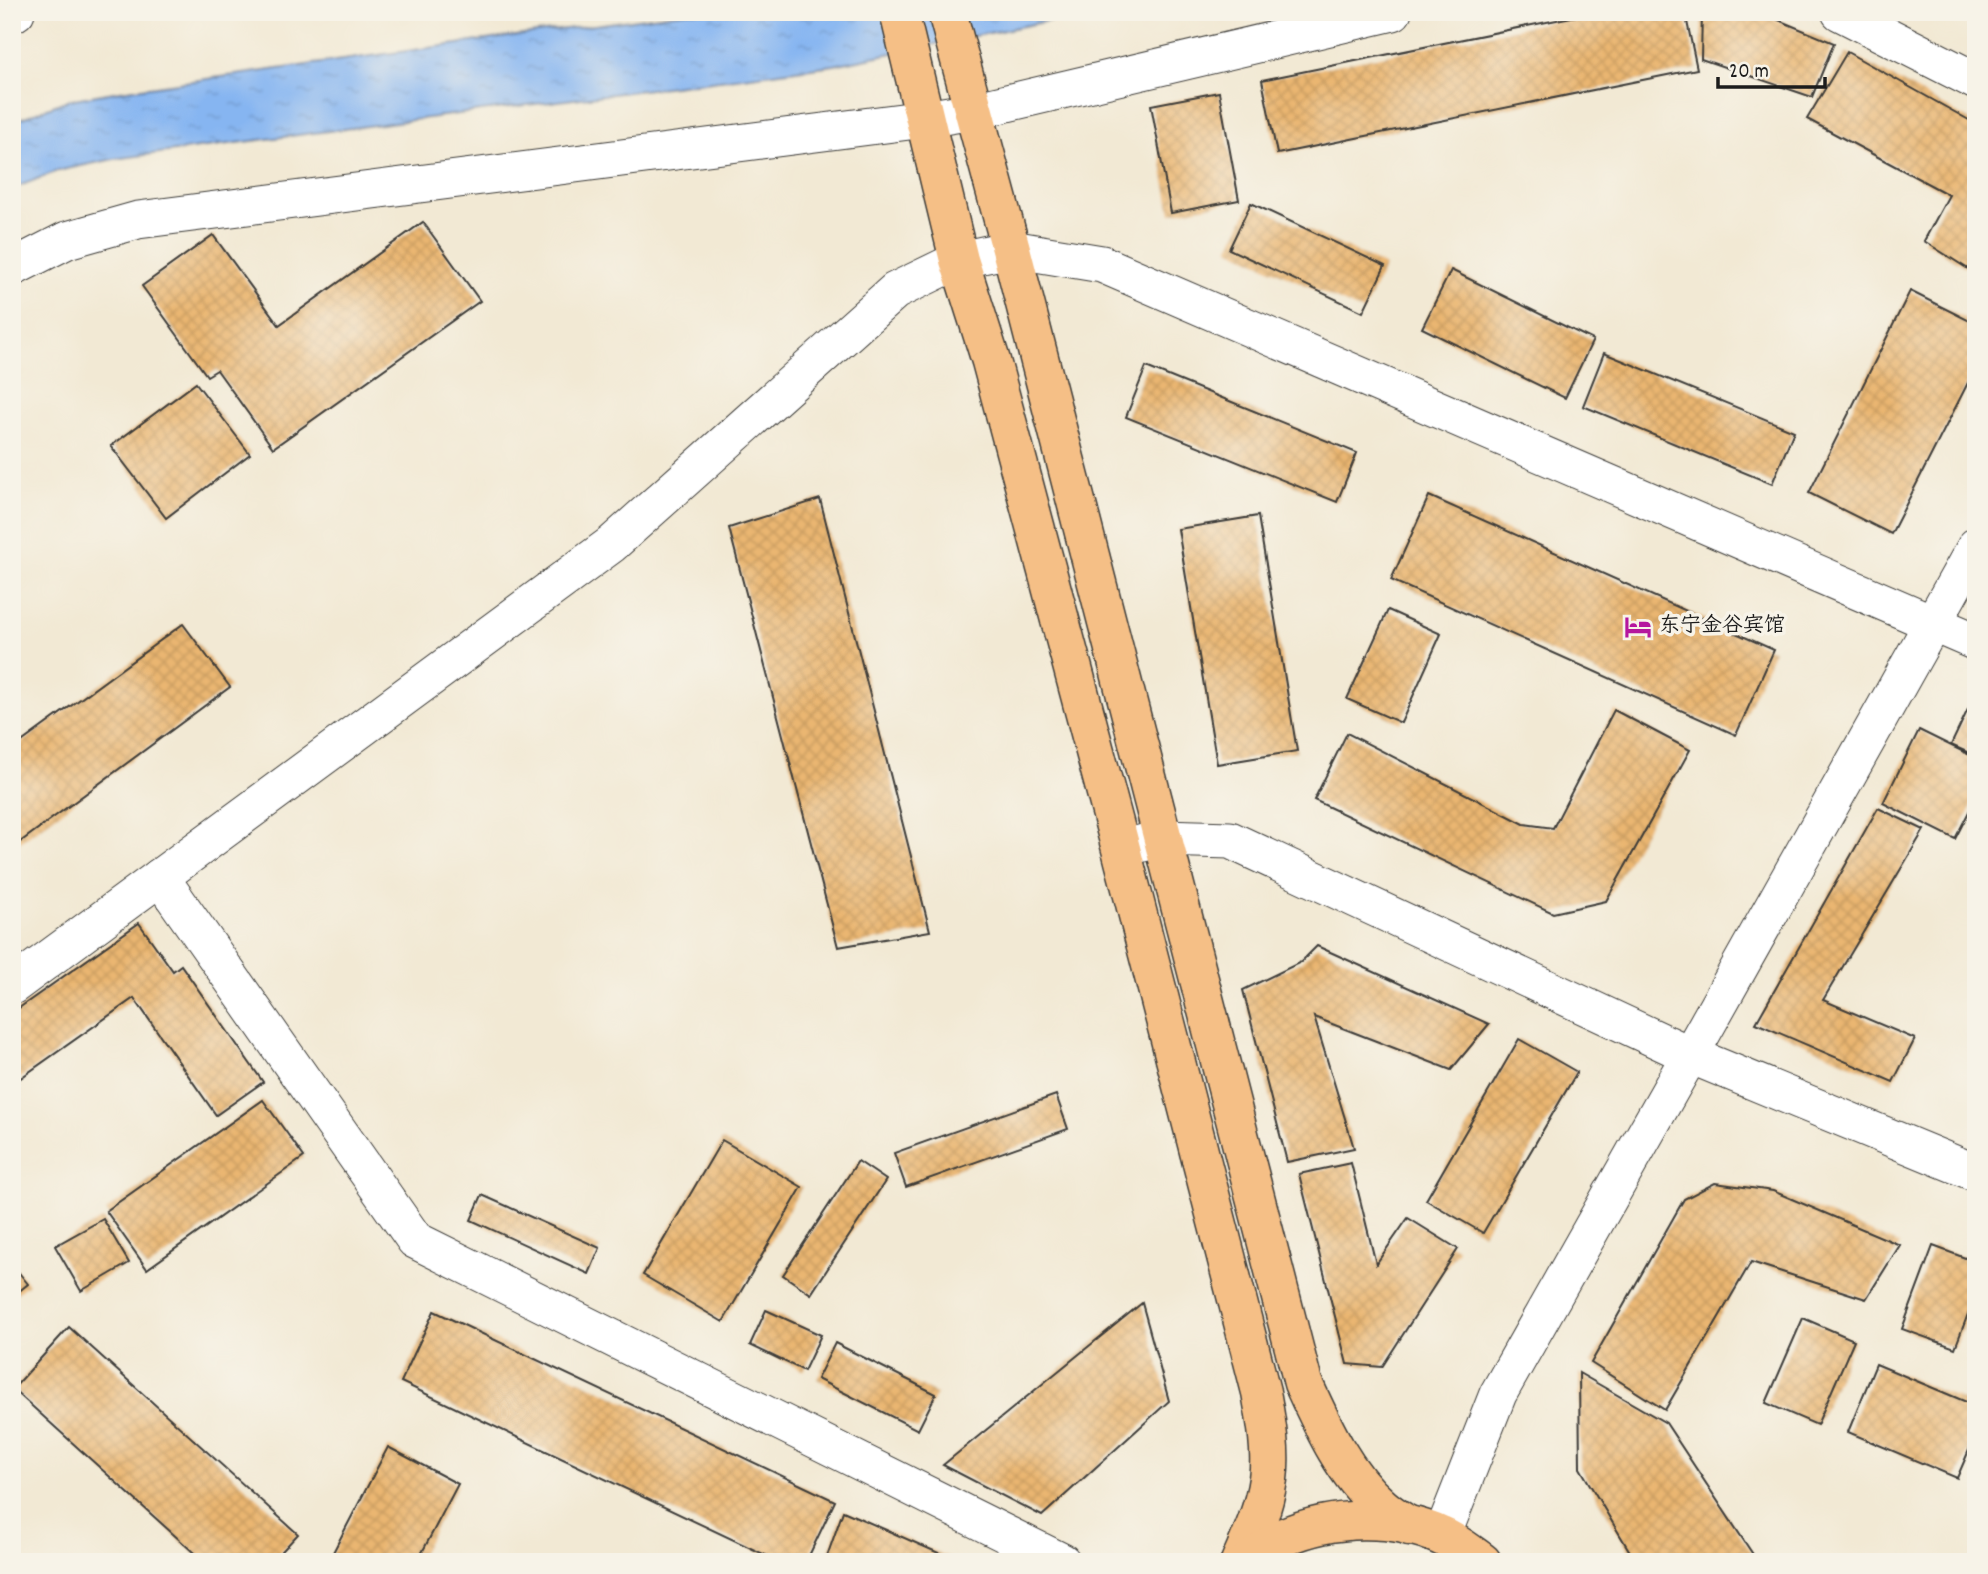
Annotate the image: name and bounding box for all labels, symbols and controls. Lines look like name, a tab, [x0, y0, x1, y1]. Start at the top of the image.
scale bar	[1718, 46, 1825, 90]
text: 20 m	[1729, 58, 1769, 88]
hotel icon: 东宁金谷宾馆	[1623, 612, 1653, 642]
place label: 东宁金谷宾馆	[1659, 612, 1785, 642]

